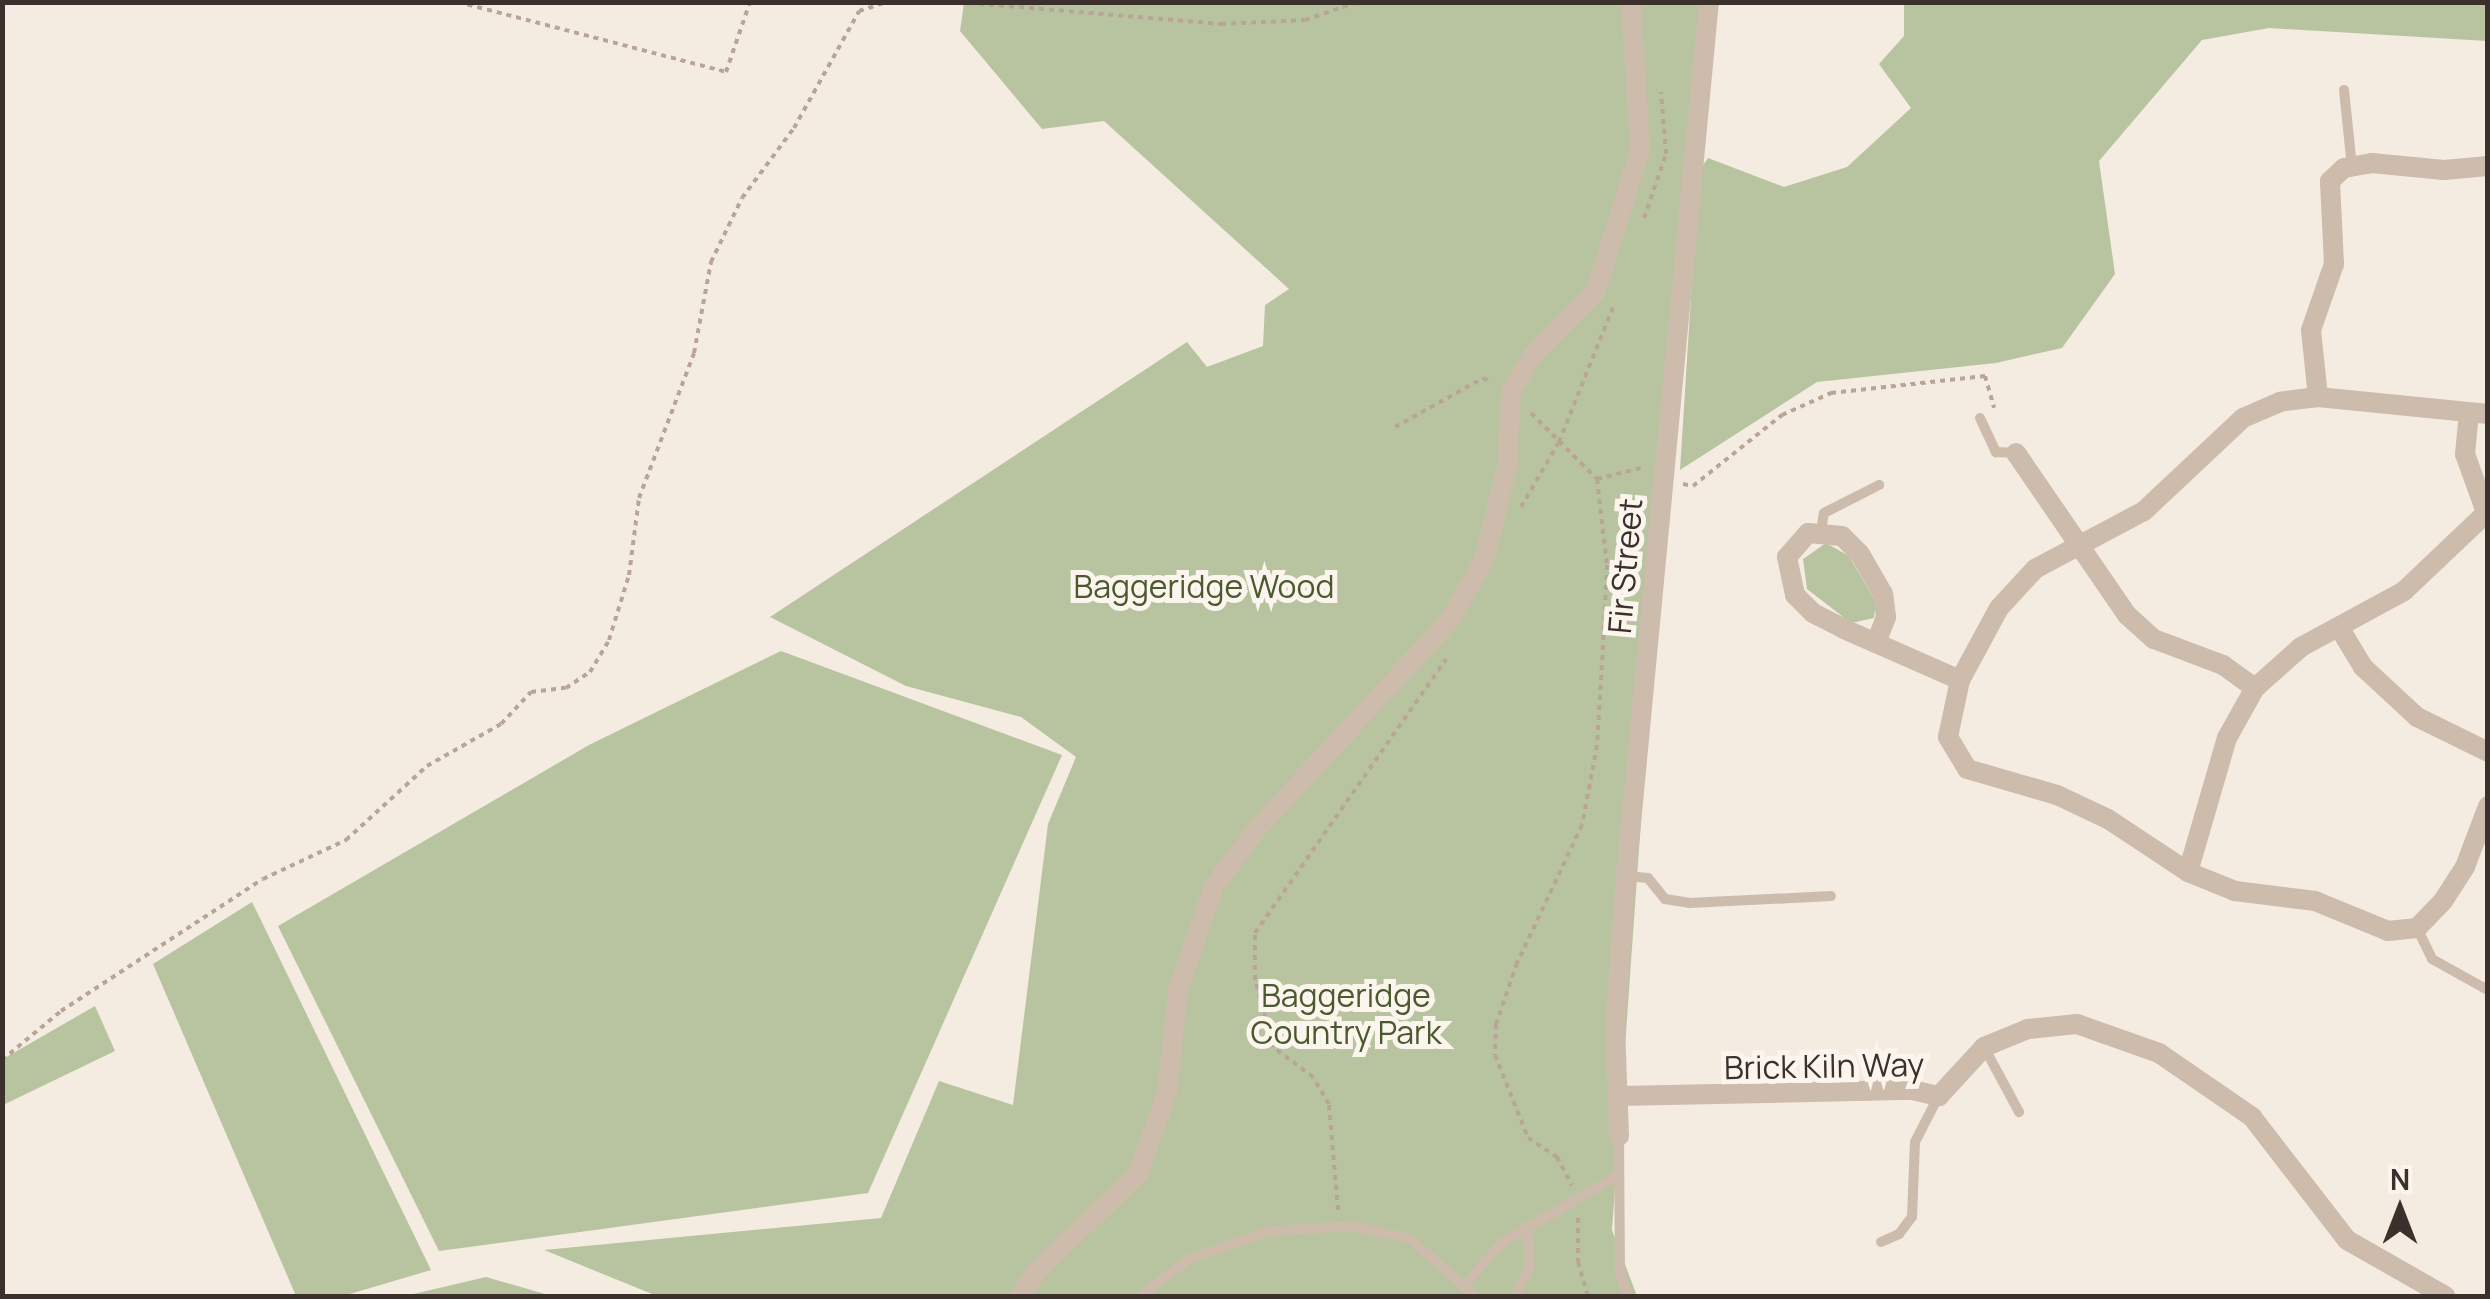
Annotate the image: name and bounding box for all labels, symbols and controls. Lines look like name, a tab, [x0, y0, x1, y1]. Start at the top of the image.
street label: Fir Street	[1600, 497, 1650, 635]
park label: Baggeridge Wood	[1074, 567, 1334, 605]
park label: Baggeridge Country Park	[1250, 977, 1442, 1052]
street label: Brick Kiln Way	[1724, 1045, 1924, 1087]
north arrow	[2350, 1159, 2450, 1259]
text: N	[2390, 1160, 2410, 1198]

